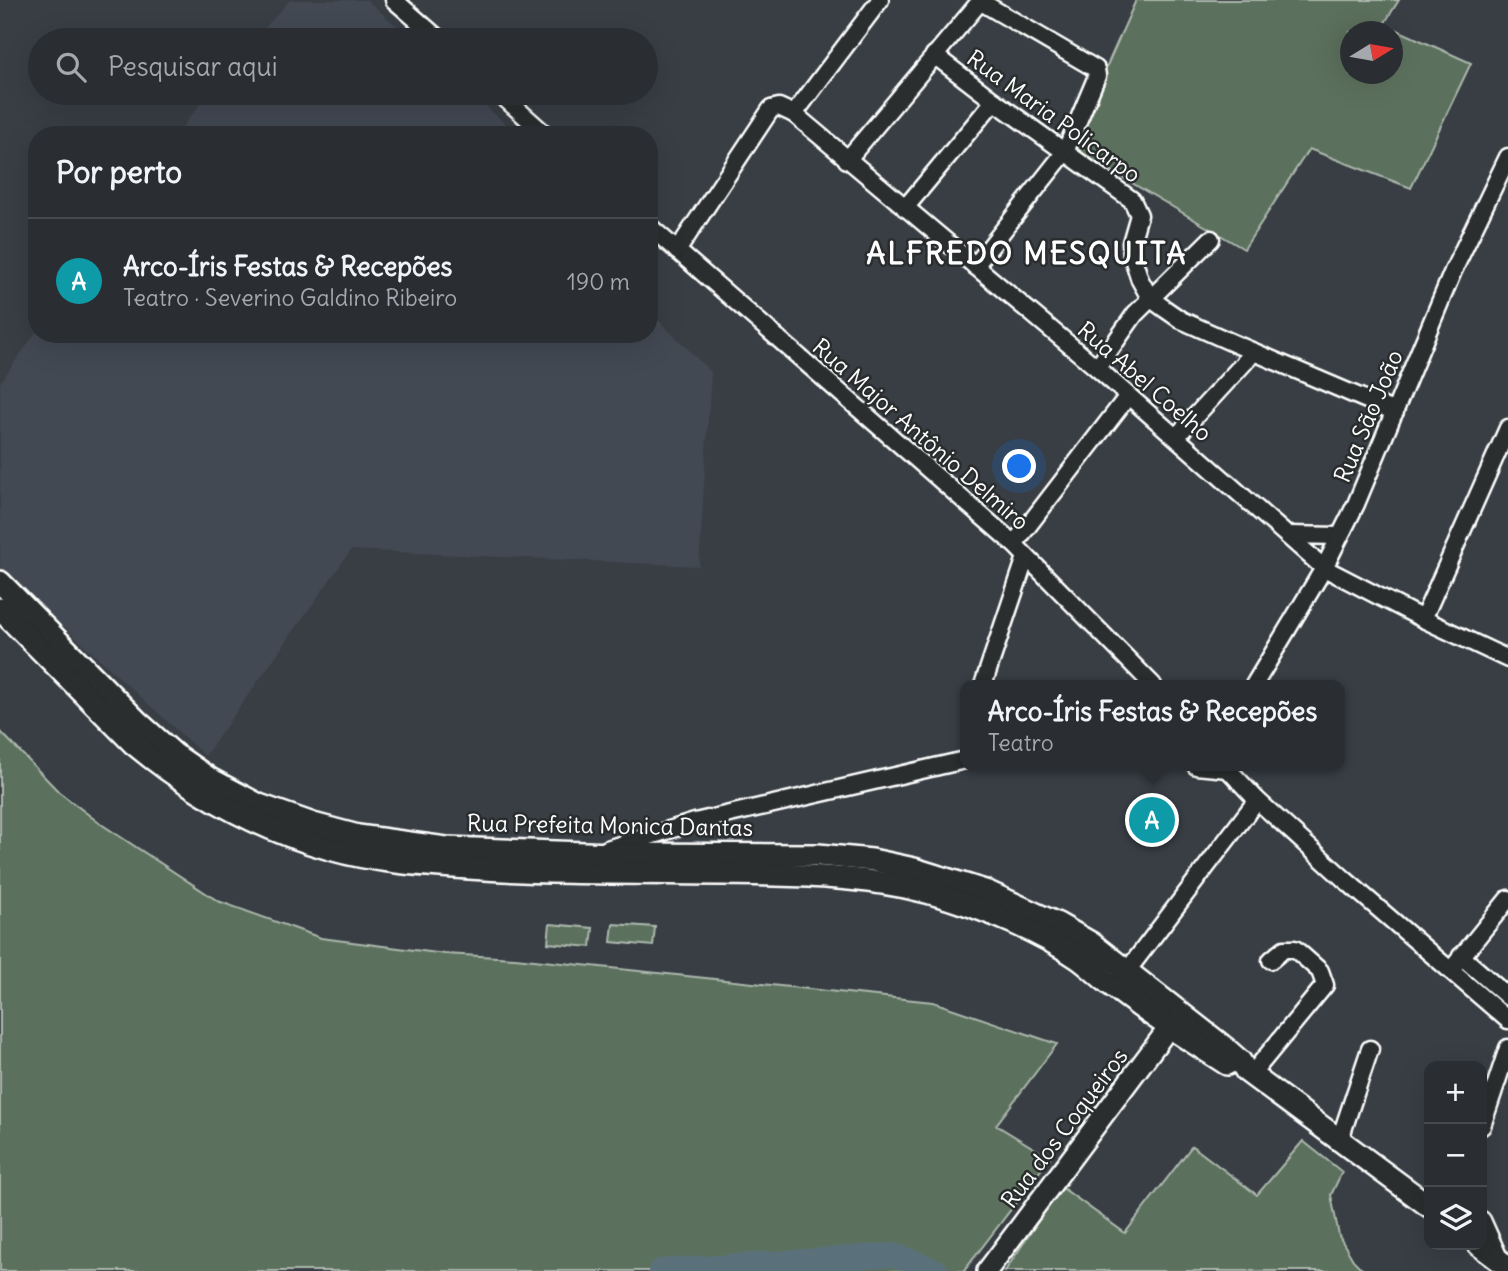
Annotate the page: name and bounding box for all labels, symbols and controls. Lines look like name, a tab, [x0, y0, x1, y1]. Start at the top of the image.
north arrow	[1340, 21, 1403, 84]
search box	[28, 28, 658, 105]
street label: Rua Maria Policarpo	[961, 43, 1147, 189]
icon: search	[52, 48, 90, 86]
text: Pesquisar aqui	[108, 50, 277, 83]
text: Por perto	[56, 153, 182, 191]
district label: ALFREDO MESQUITA	[866, 234, 1188, 272]
text: Arco-Íris Festas & Recepões	[123, 250, 452, 283]
text: A	[72, 267, 86, 296]
text: 190 m	[567, 267, 630, 296]
text: Teatro · Severino Galdino Ribeiro	[123, 283, 457, 312]
street label: Rua Abel Coelho	[1072, 315, 1218, 447]
street label: Rua Major Antônio Delmiro	[807, 332, 1035, 536]
street label: Rua São João	[1327, 345, 1409, 487]
your location	[1002, 449, 1036, 483]
popup	[960, 680, 1345, 771]
text: Arco-Íris Festas & Recepões	[988, 695, 1317, 728]
text: Teatro	[988, 728, 1054, 757]
pin: A	[1129, 794, 1175, 846]
street label: Rua Prefeita Monica Dantas	[467, 808, 753, 842]
street label: Rua dos Coqueiros	[994, 1042, 1134, 1214]
map controls	[1424, 1061, 1487, 1250]
button: +	[1424, 1061, 1487, 1124]
button: −	[1424, 1124, 1487, 1187]
button: layers	[1424, 1187, 1487, 1250]

